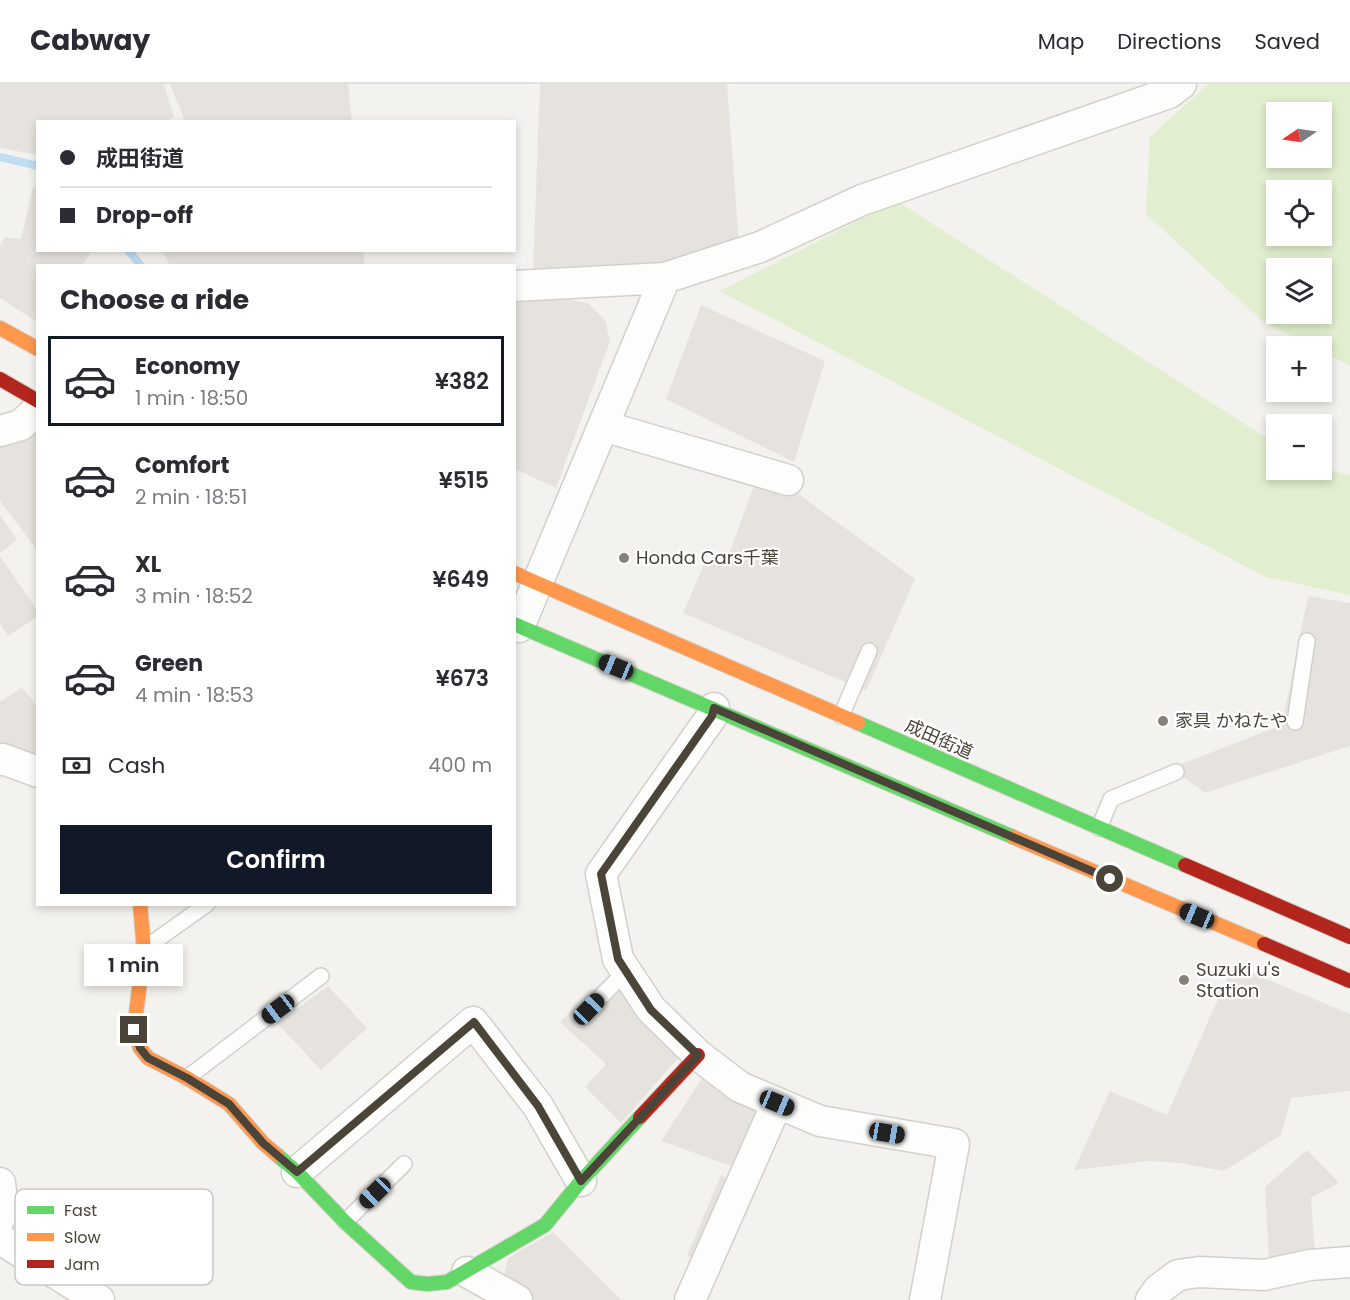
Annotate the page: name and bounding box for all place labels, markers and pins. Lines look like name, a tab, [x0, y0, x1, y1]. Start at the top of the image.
place label: Honda Cars千葉	[636, 545, 779, 570]
marker: Honda Cars千葉	[617, 551, 631, 565]
place label: 家具 かねたや	[1175, 708, 1288, 733]
marker: 家具 かねたや	[1156, 714, 1170, 728]
place label: Suzuki u's Station	[1196, 957, 1280, 1003]
marker: Suzuki u's Station	[1177, 973, 1191, 987]

